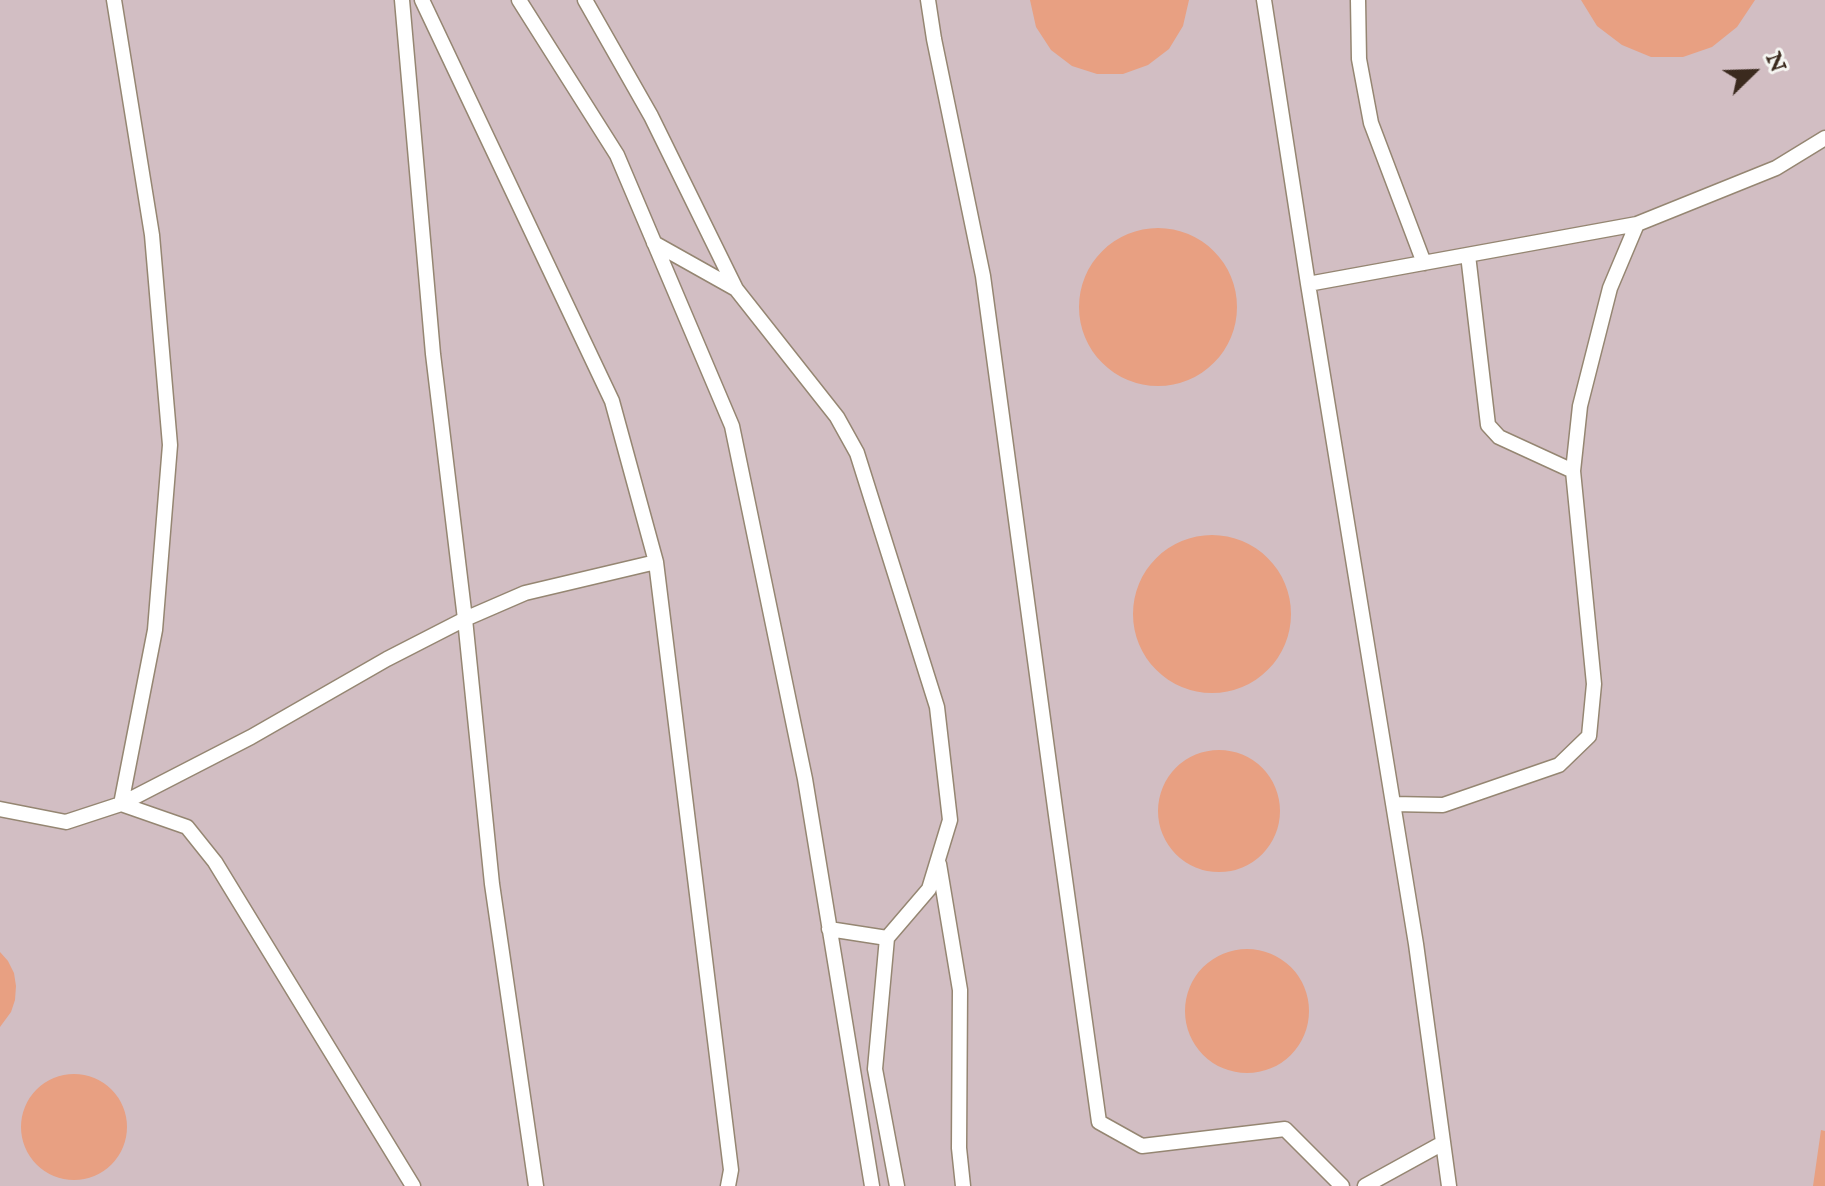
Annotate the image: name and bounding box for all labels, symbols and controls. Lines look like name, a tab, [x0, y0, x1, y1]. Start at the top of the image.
north arrow	[1713, 32, 1793, 112]
text: N	[1758, 48, 1792, 77]

